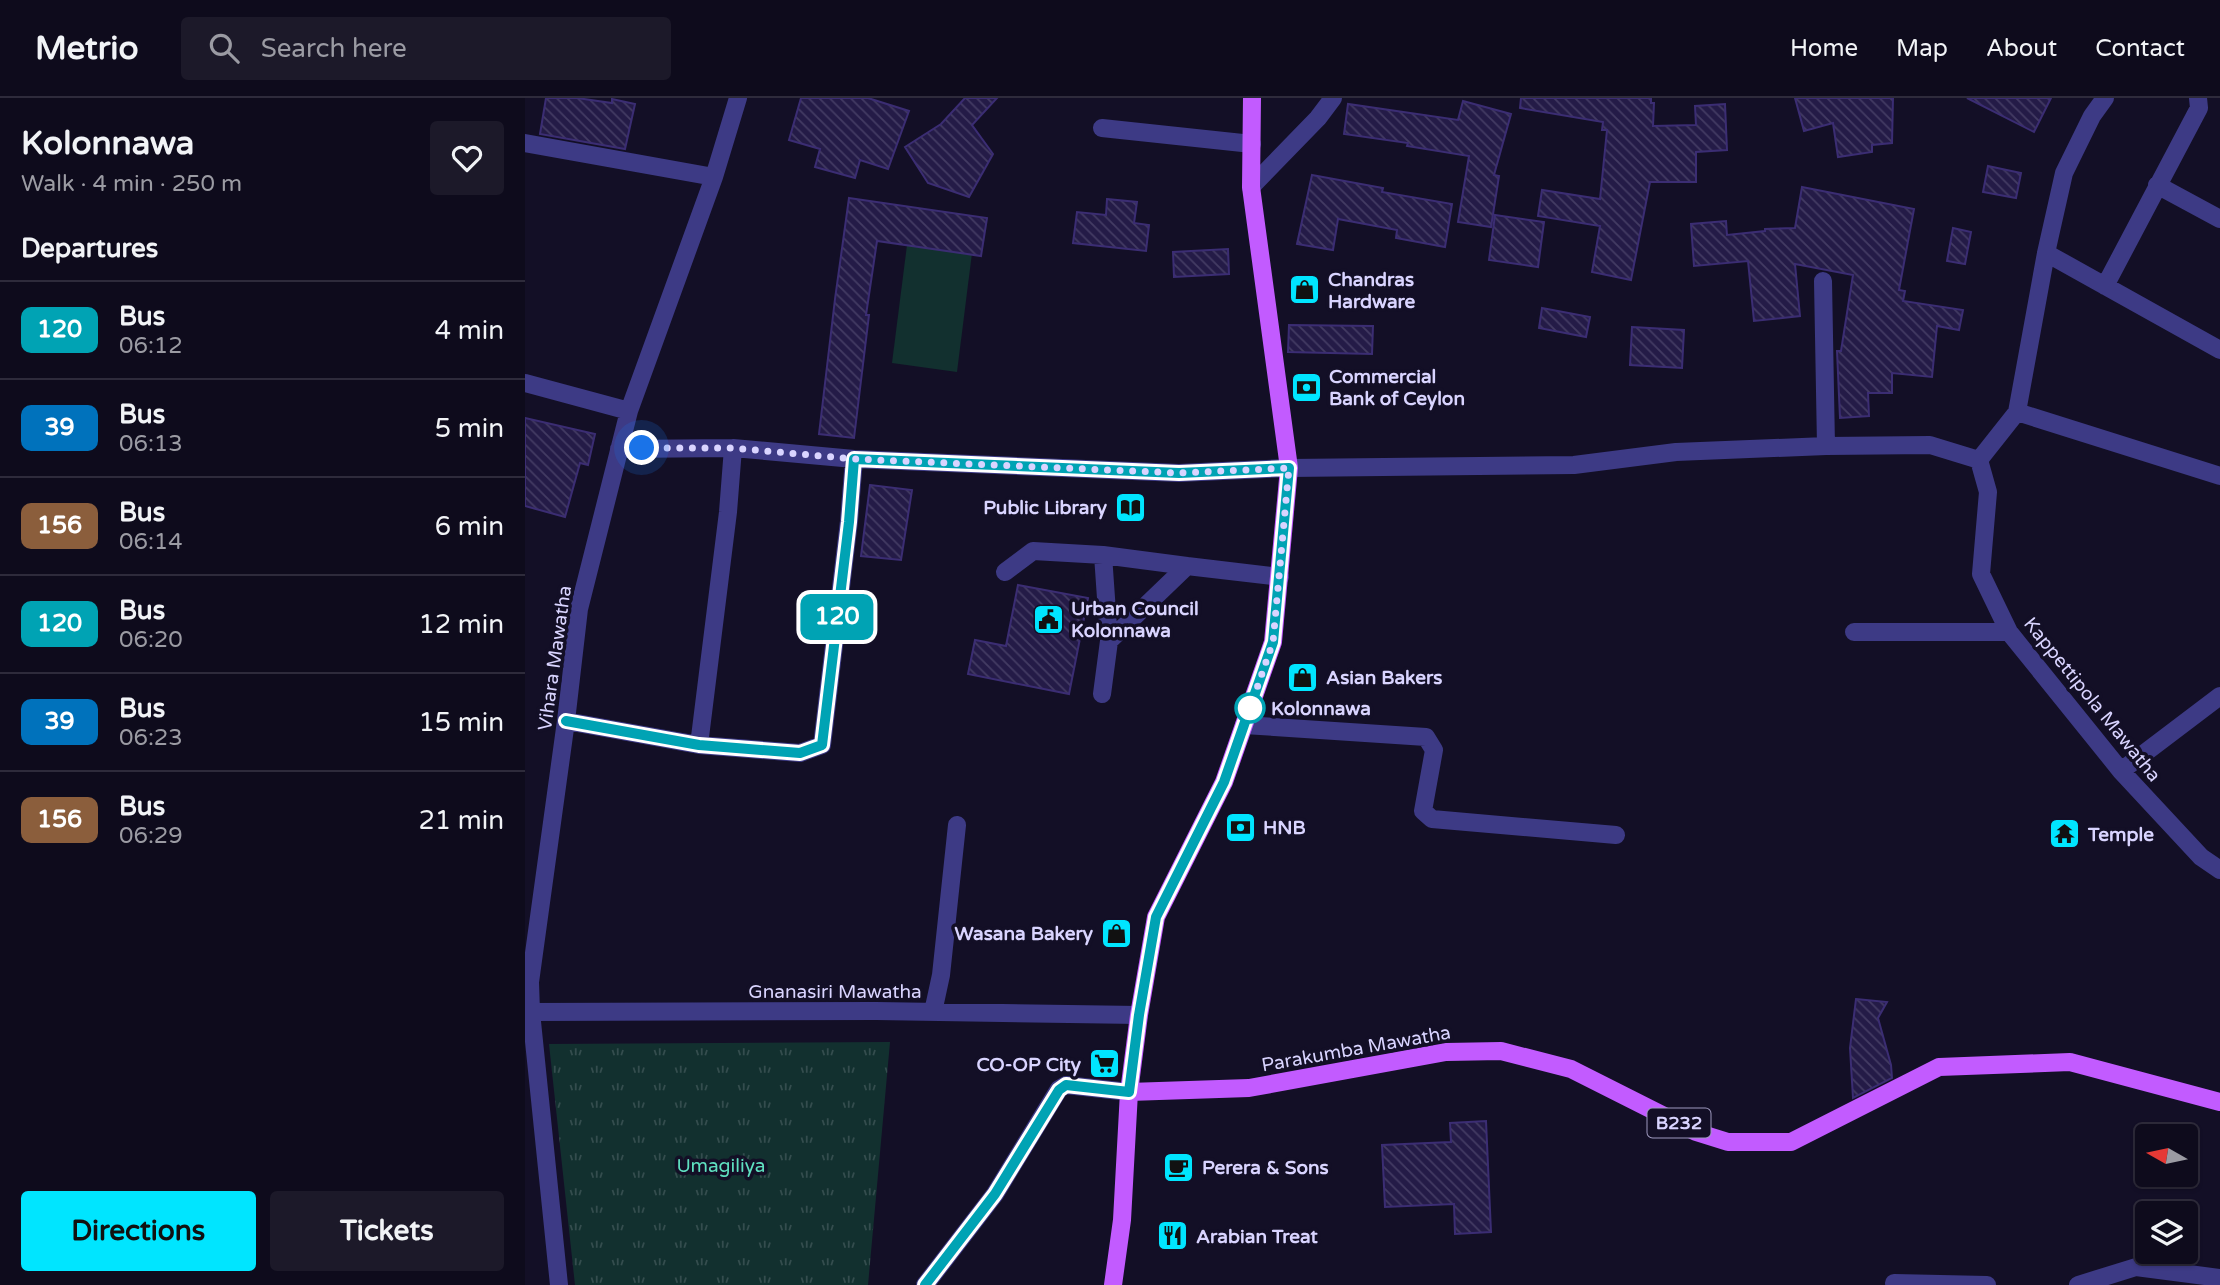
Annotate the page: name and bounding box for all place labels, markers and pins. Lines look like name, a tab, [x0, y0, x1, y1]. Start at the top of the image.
place label: Chandras Hardware	[1328, 269, 1416, 313]
shop icon: Chandras Hardware	[1288, 273, 1322, 307]
place label: Commercial Bank of Ceylon	[1329, 366, 1465, 411]
bank icon: Commercial Bank of Ceylon	[1289, 370, 1323, 404]
library icon: Public Library	[1113, 490, 1147, 524]
place label: Public Library	[983, 497, 1108, 520]
place label: Urban Council Kolonnawa	[1071, 598, 1199, 642]
public building icon: Urban Council Kolonnawa	[1031, 602, 1065, 636]
shop icon: Asian Bakers	[1286, 660, 1320, 694]
place label: Asian Bakers	[1326, 667, 1442, 689]
marker: Kolonnawa	[1235, 693, 1265, 723]
place label: Kolonnawa	[1271, 698, 1371, 720]
bank icon: HNB	[1223, 810, 1257, 844]
place label: HNB	[1263, 817, 1306, 839]
temple icon: Temple	[2048, 817, 2082, 851]
place label: Temple	[2087, 824, 2154, 847]
shop icon: Wasana Bakery	[1099, 916, 1133, 950]
place label: Wasana Bakery	[955, 923, 1094, 946]
supermarket icon: CO-OP City	[1087, 1047, 1121, 1081]
place label: CO-OP City	[977, 1054, 1082, 1077]
cafe icon: Perera & Sons	[1162, 1150, 1196, 1184]
place label: Perera & Sons	[1202, 1157, 1329, 1179]
restaurant icon: Arabian Treat	[1156, 1219, 1190, 1253]
place label: Arabian Treat	[1196, 1226, 1319, 1248]

